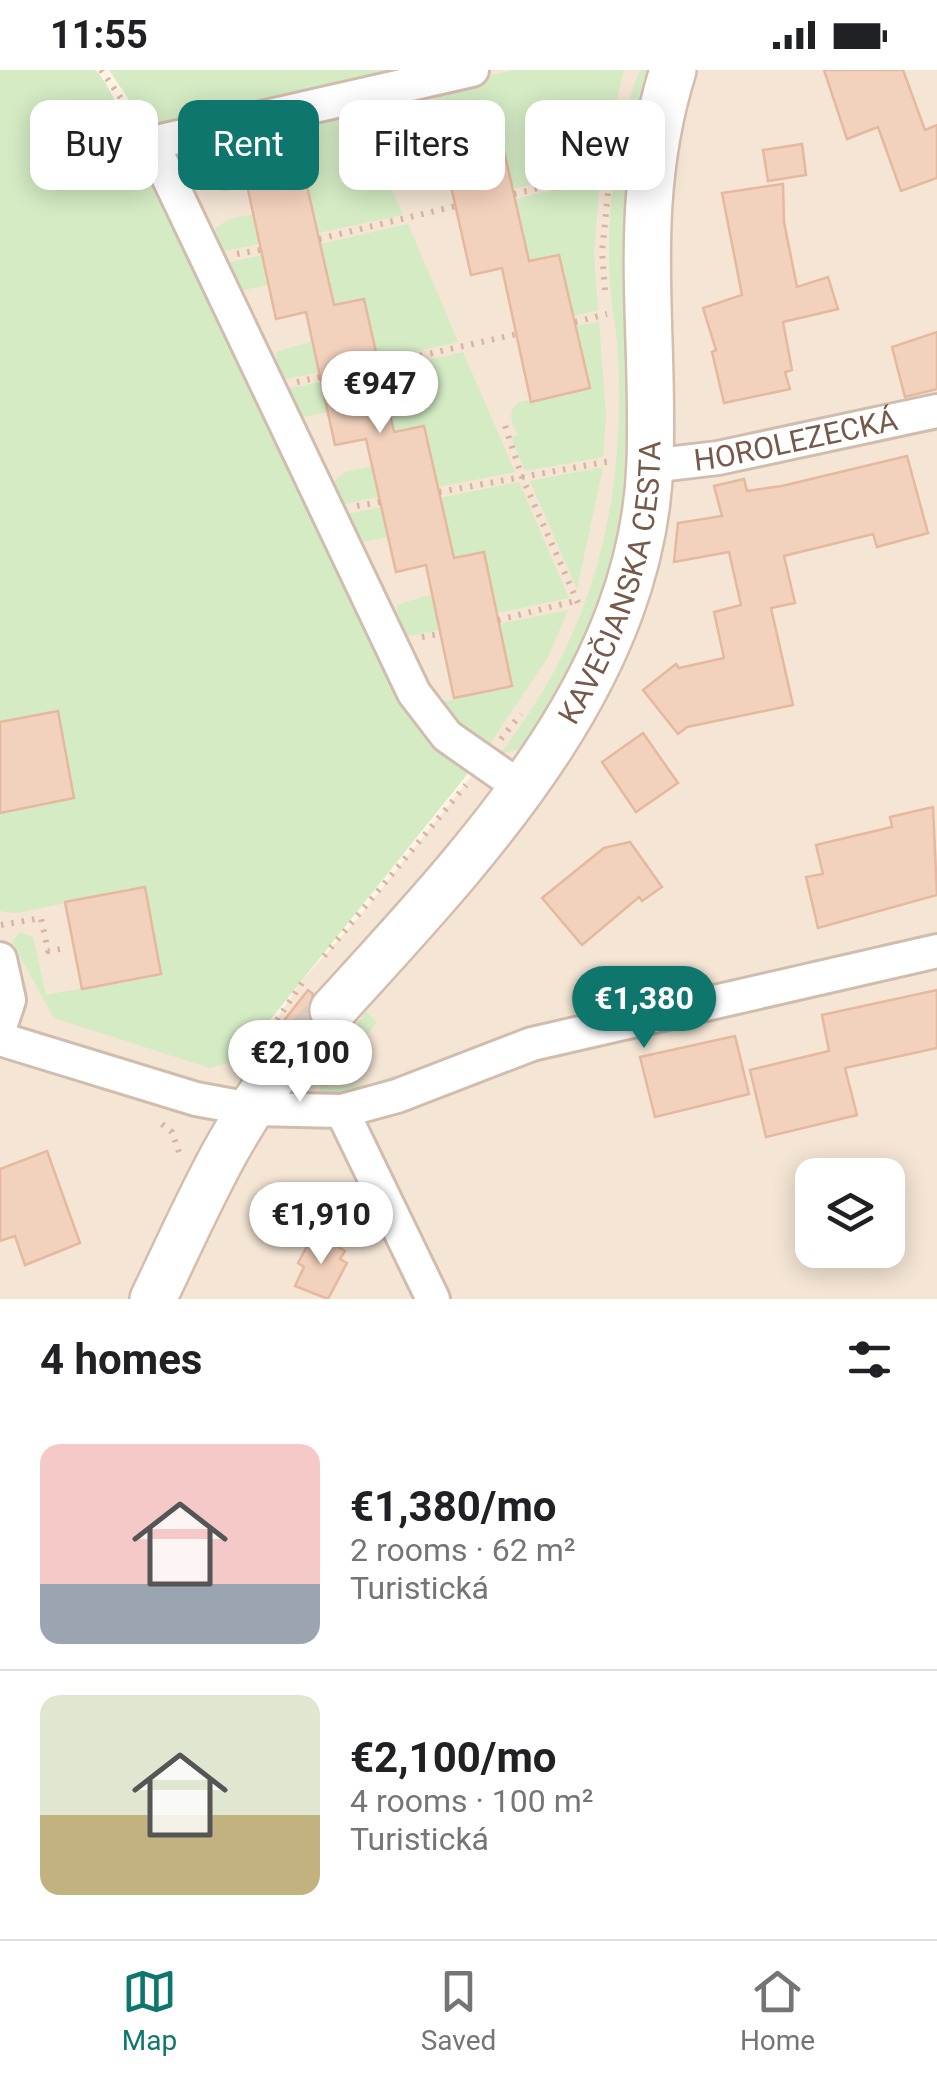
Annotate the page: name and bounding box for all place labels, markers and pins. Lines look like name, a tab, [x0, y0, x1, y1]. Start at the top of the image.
pin: €947	[321, 351, 439, 436]
pin: €1,380	[563, 966, 725, 1051]
pin: €2,100	[219, 1020, 381, 1105]
pin: €1,910	[240, 1182, 402, 1267]

